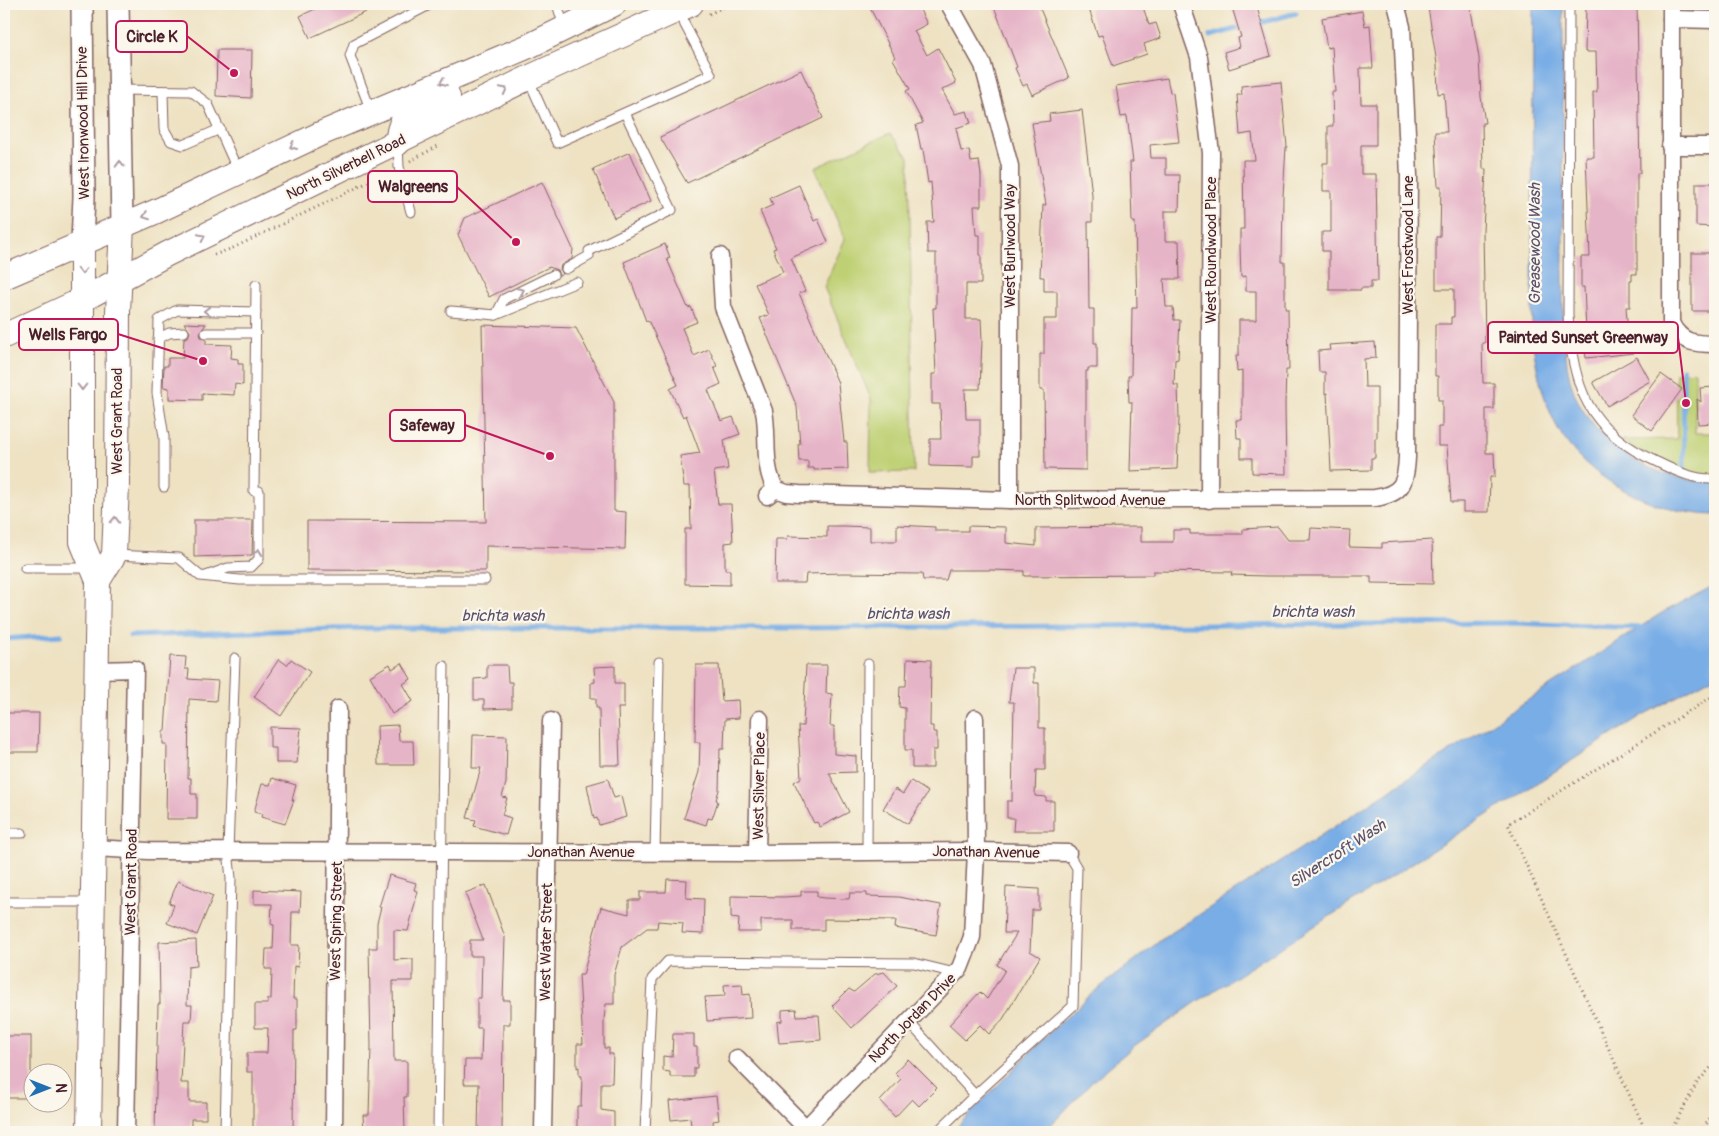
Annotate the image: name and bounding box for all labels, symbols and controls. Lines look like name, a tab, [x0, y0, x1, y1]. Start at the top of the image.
callout: Circle K	[116, 21, 187, 52]
text: Circle K	[126, 27, 178, 47]
street label: West Ironwood Hill Drive	[73, 46, 94, 200]
one-way arrow	[439, 76, 448, 86]
one-way arrow	[499, 86, 508, 96]
street label: North Silverbell Road	[283, 130, 409, 205]
one-way arrow	[289, 140, 298, 150]
one-way arrow	[115, 160, 126, 168]
callout: Walgreens	[368, 171, 457, 202]
street label: West Frostwood Lane	[1399, 175, 1418, 314]
street label: West Roundwood Place	[1202, 176, 1221, 324]
text: Walgreens	[378, 177, 449, 197]
water label: Greasewood Wash	[1525, 182, 1545, 305]
street label: West Burlwood Way	[1001, 183, 1020, 308]
one-way arrow	[143, 210, 151, 220]
one-way arrow	[196, 233, 205, 243]
one-way arrow	[77, 268, 87, 275]
one-way arrow	[516, 287, 525, 297]
one-way arrow	[203, 306, 211, 316]
callout: Wells Fargo	[19, 319, 118, 350]
callout: Painted Sunset Greenway	[1488, 322, 1678, 353]
text: Wells Fargo	[29, 325, 108, 345]
text: Painted Sunset Greenway	[1498, 328, 1668, 348]
street label: West Grant Road	[108, 368, 127, 474]
one-way arrow	[77, 384, 87, 391]
callout: Safeway	[390, 410, 465, 441]
text: Safeway	[399, 416, 455, 436]
street label: North Splitwood Avenue	[1015, 491, 1166, 510]
one-way arrow	[110, 515, 121, 523]
one-way arrow	[252, 548, 263, 556]
water label: brichta wash	[1272, 602, 1356, 622]
water label: brichta wash	[867, 604, 951, 624]
water label: brichta wash	[462, 606, 546, 626]
street label: West Silver Place	[749, 731, 770, 840]
water label: Silvercroft Wash	[1286, 814, 1391, 892]
street label: West Grant Road	[121, 828, 142, 936]
street label: Jonathan Avenue	[932, 842, 1041, 863]
street label: Jonathan Avenue	[527, 843, 635, 862]
street label: West Spring Street	[326, 860, 347, 981]
street label: West Water Street	[536, 882, 557, 1001]
street label: North Jordan Drive	[865, 969, 961, 1067]
north arrow	[22, 1064, 72, 1114]
text: N	[52, 1083, 69, 1093]

